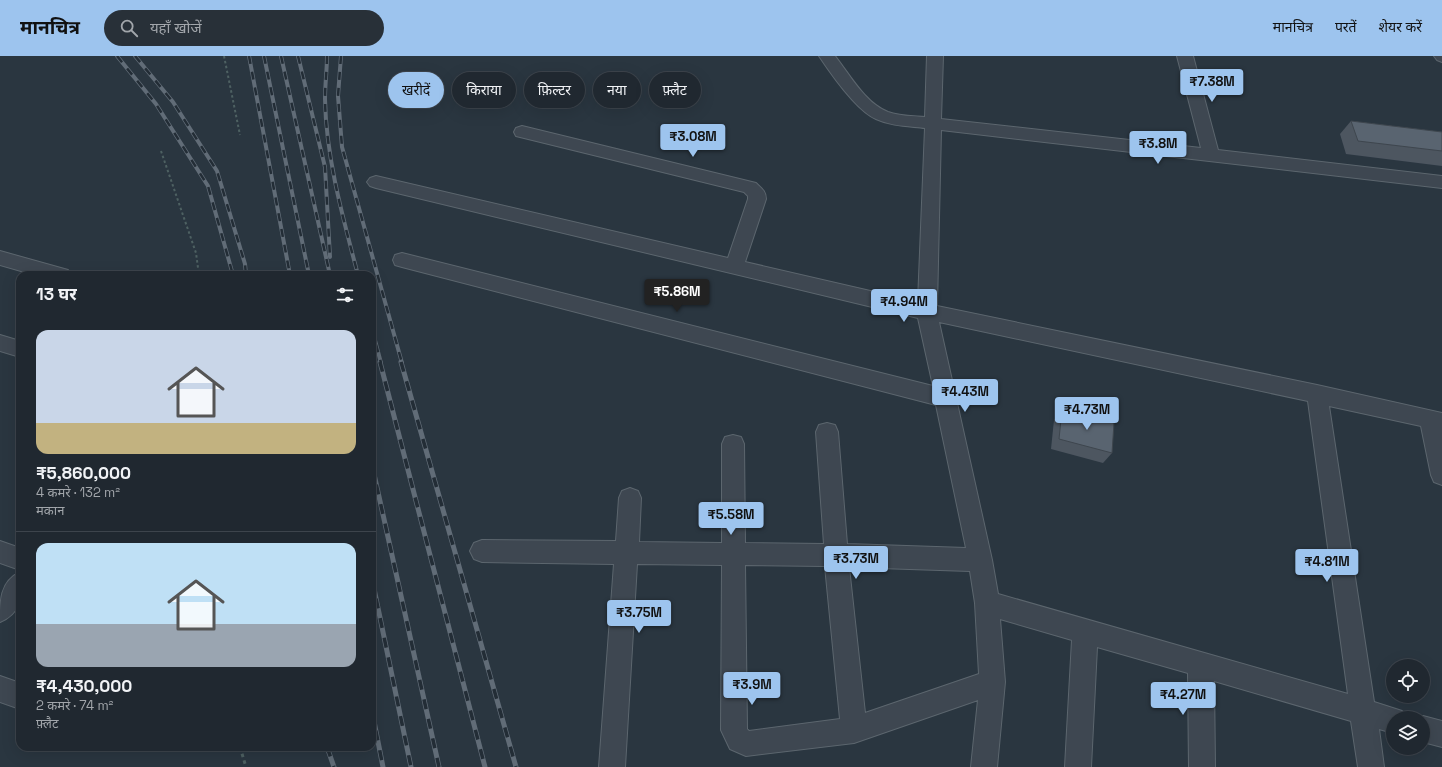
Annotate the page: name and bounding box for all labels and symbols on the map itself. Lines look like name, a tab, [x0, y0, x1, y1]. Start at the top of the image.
pin: ₹7.38M	[1179, 69, 1245, 103]
pin: ₹3.08M	[660, 124, 726, 158]
pin: ₹3.8M	[1130, 131, 1186, 165]
pin: ₹5.86M	[644, 279, 710, 313]
pin: ₹4.94M	[871, 289, 937, 323]
pin: ₹4.43M	[932, 379, 998, 413]
pin: ₹4.73M	[1054, 397, 1120, 431]
pin: ₹5.58M	[698, 502, 764, 536]
pin: ₹3.73M	[823, 546, 889, 580]
pin: ₹4.81M	[1294, 549, 1360, 583]
pin: ₹3.75M	[606, 600, 672, 634]
pin: ₹3.9M	[724, 672, 780, 706]
pin: ₹4.27M	[1150, 682, 1216, 716]

